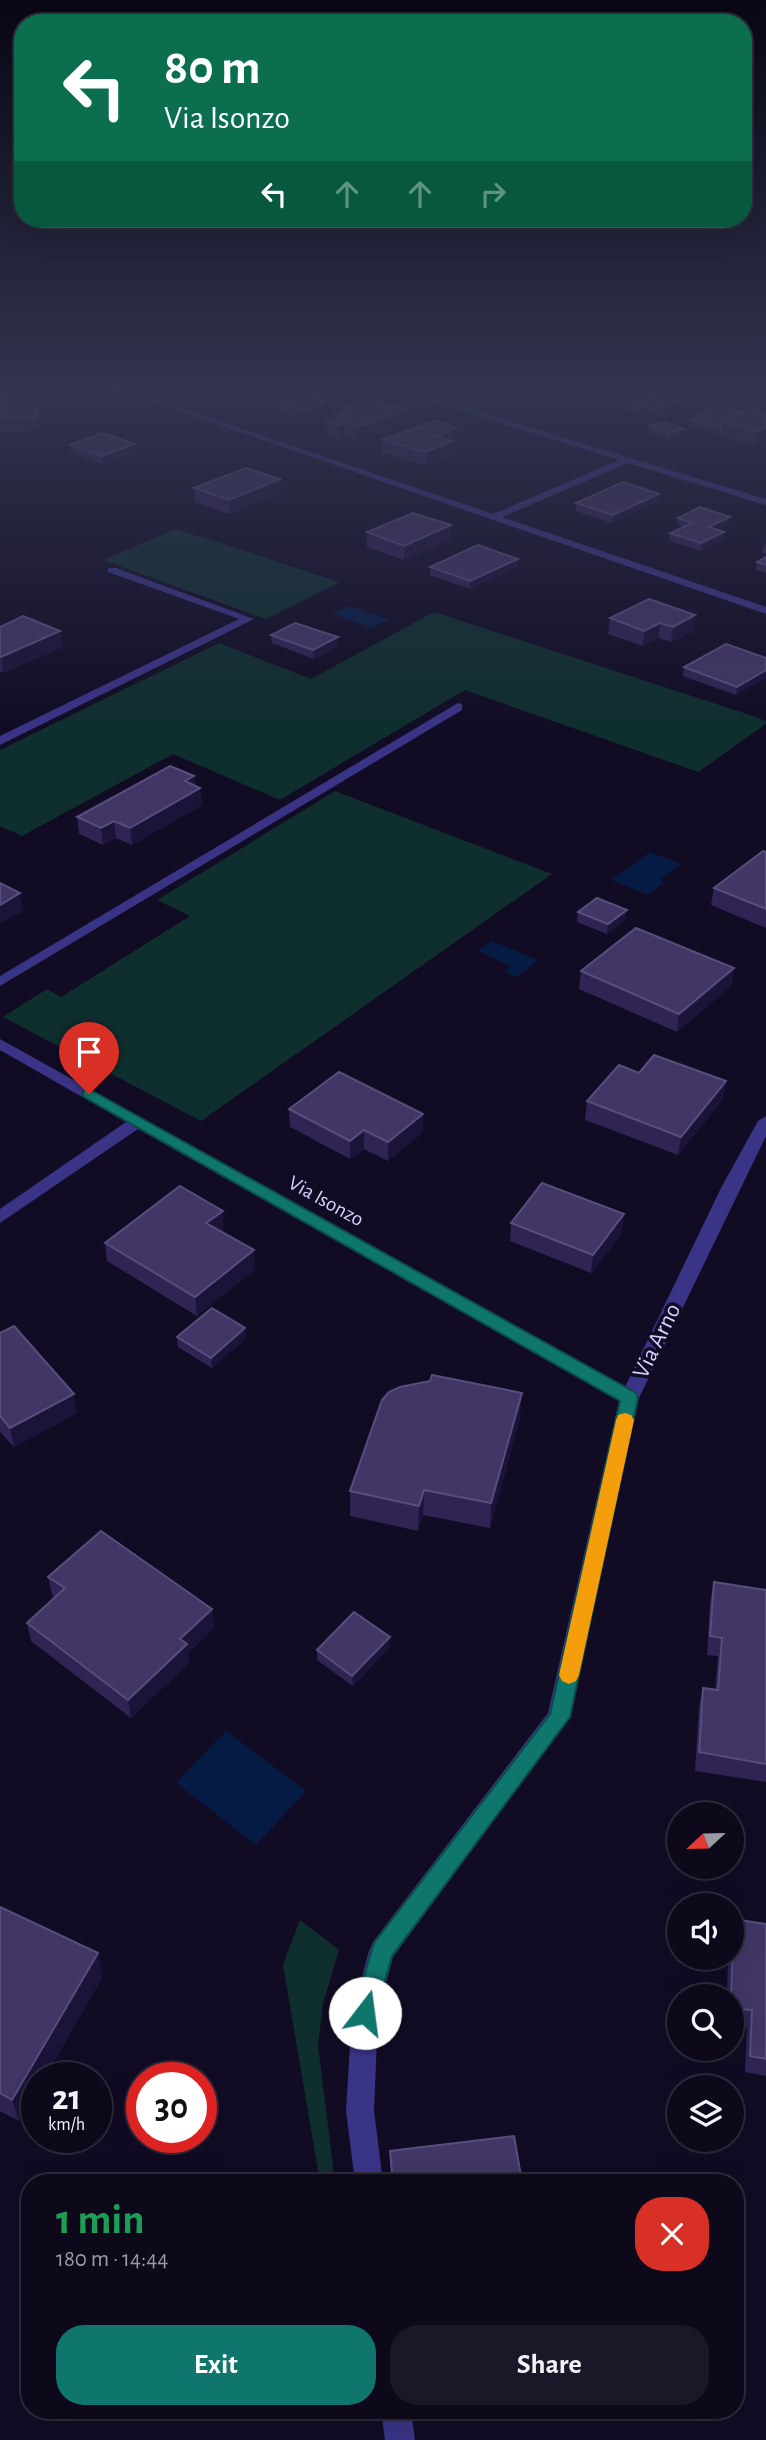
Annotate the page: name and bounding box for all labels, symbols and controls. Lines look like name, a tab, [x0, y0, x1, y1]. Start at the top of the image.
icon: left	[49, 42, 140, 133]
text: 80 m	[164, 44, 261, 93]
text: Via Isonzo	[164, 102, 290, 134]
icon: left	[255, 175, 293, 213]
icon: ahead	[328, 175, 366, 213]
icon: ahead	[401, 175, 439, 213]
icon: right	[474, 175, 512, 213]
pin	[59, 1022, 119, 1094]
icon: arrive	[70, 1033, 108, 1071]
street label: Via Isonzo	[285, 1172, 367, 1230]
street label: Via Arno	[629, 1300, 685, 1382]
north arrow	[667, 1802, 744, 1880]
map controls	[667, 1802, 744, 2152]
button: sound	[667, 1893, 744, 1970]
position arrow	[328, 1976, 402, 2050]
button: search	[667, 1984, 744, 2061]
speed limit sign: 30	[126, 2062, 217, 2153]
button: layers	[667, 2075, 744, 2152]
text: 21	[52, 2081, 81, 2116]
text: km/h	[48, 2116, 85, 2134]
button: close	[635, 2197, 709, 2271]
text: 1 min	[56, 2199, 145, 2241]
text: 180 m · 14:44	[56, 2248, 168, 2271]
button: Exit	[56, 2325, 376, 2405]
button: Share	[390, 2325, 709, 2405]

